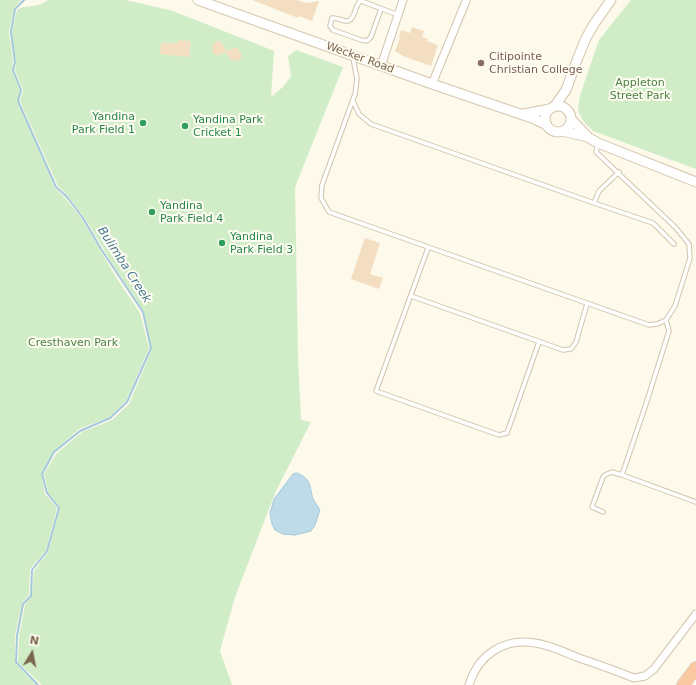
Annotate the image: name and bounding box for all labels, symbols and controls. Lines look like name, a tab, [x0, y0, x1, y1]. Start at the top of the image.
street label: Wecker Road	[324, 40, 396, 76]
place label: Citipointe Christian College	[489, 50, 583, 76]
marker: Citipointe Christian College	[476, 58, 486, 68]
park label: Appleton Street Park	[610, 76, 670, 102]
place label: Yandina Park Field 1	[72, 110, 135, 136]
place label: Yandina Park Cricket 1	[193, 113, 263, 139]
marker: Yandina Park Field 1	[138, 118, 148, 128]
marker: Yandina Park Cricket 1	[180, 121, 190, 131]
place label: Yandina Park Field 4	[160, 199, 223, 225]
marker: Yandina Park Field 4	[147, 207, 157, 217]
water label: Bulimba Creek	[94, 224, 154, 306]
place label: Yandina Park Field 3	[230, 230, 293, 256]
marker: Yandina Park Field 3	[217, 238, 227, 248]
park label: Cresthaven Park	[28, 336, 118, 350]
north arrow	[12, 633, 52, 673]
text: N	[29, 633, 40, 648]

